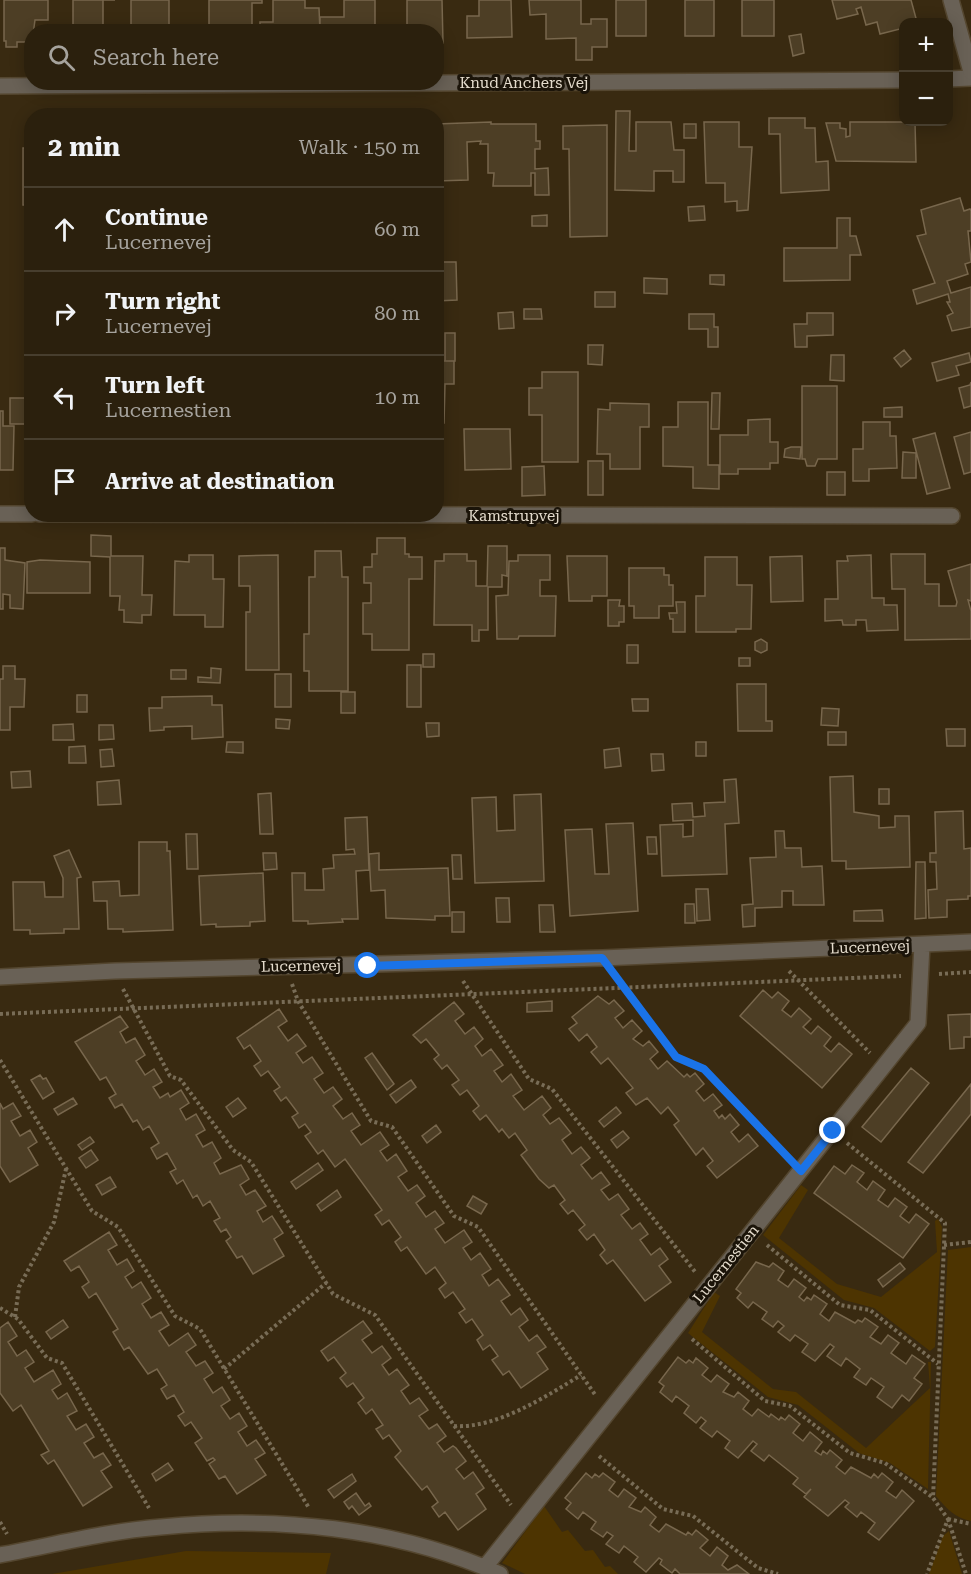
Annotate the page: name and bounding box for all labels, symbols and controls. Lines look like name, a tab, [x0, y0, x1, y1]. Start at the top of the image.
map controls	[899, 18, 953, 126]
button: +	[899, 18, 953, 72]
search box	[24, 24, 444, 90]
icon: search	[45, 41, 78, 74]
text: Search here	[93, 45, 219, 70]
button: −	[899, 72, 953, 126]
street label: Knud Anchers Vej	[459, 74, 589, 92]
text: 2 min	[48, 132, 120, 162]
text: Walk · 150 m	[299, 135, 420, 159]
text: Continue	[105, 205, 208, 230]
icon: ahead	[48, 213, 81, 246]
text: 60 m	[374, 217, 420, 241]
text: Lucernevej	[105, 230, 212, 254]
text: Turn right	[105, 289, 220, 314]
icon: right	[48, 297, 81, 330]
text: 80 m	[374, 301, 420, 325]
text: Lucernevej	[105, 314, 212, 338]
text: Turn left	[105, 373, 205, 398]
icon: left	[48, 381, 81, 414]
text: 10 m	[374, 385, 420, 409]
text: Lucernestien	[105, 398, 231, 422]
icon: arrive	[48, 465, 81, 498]
text: Arrive at destination	[105, 469, 334, 494]
street label: Kamstrupvej	[468, 507, 560, 525]
street label: Lucernevej	[830, 937, 910, 957]
route start	[354, 952, 380, 978]
street label: Lucernevej	[261, 956, 341, 976]
route end	[819, 1117, 845, 1143]
street label: Lucernestien	[689, 1221, 763, 1306]

